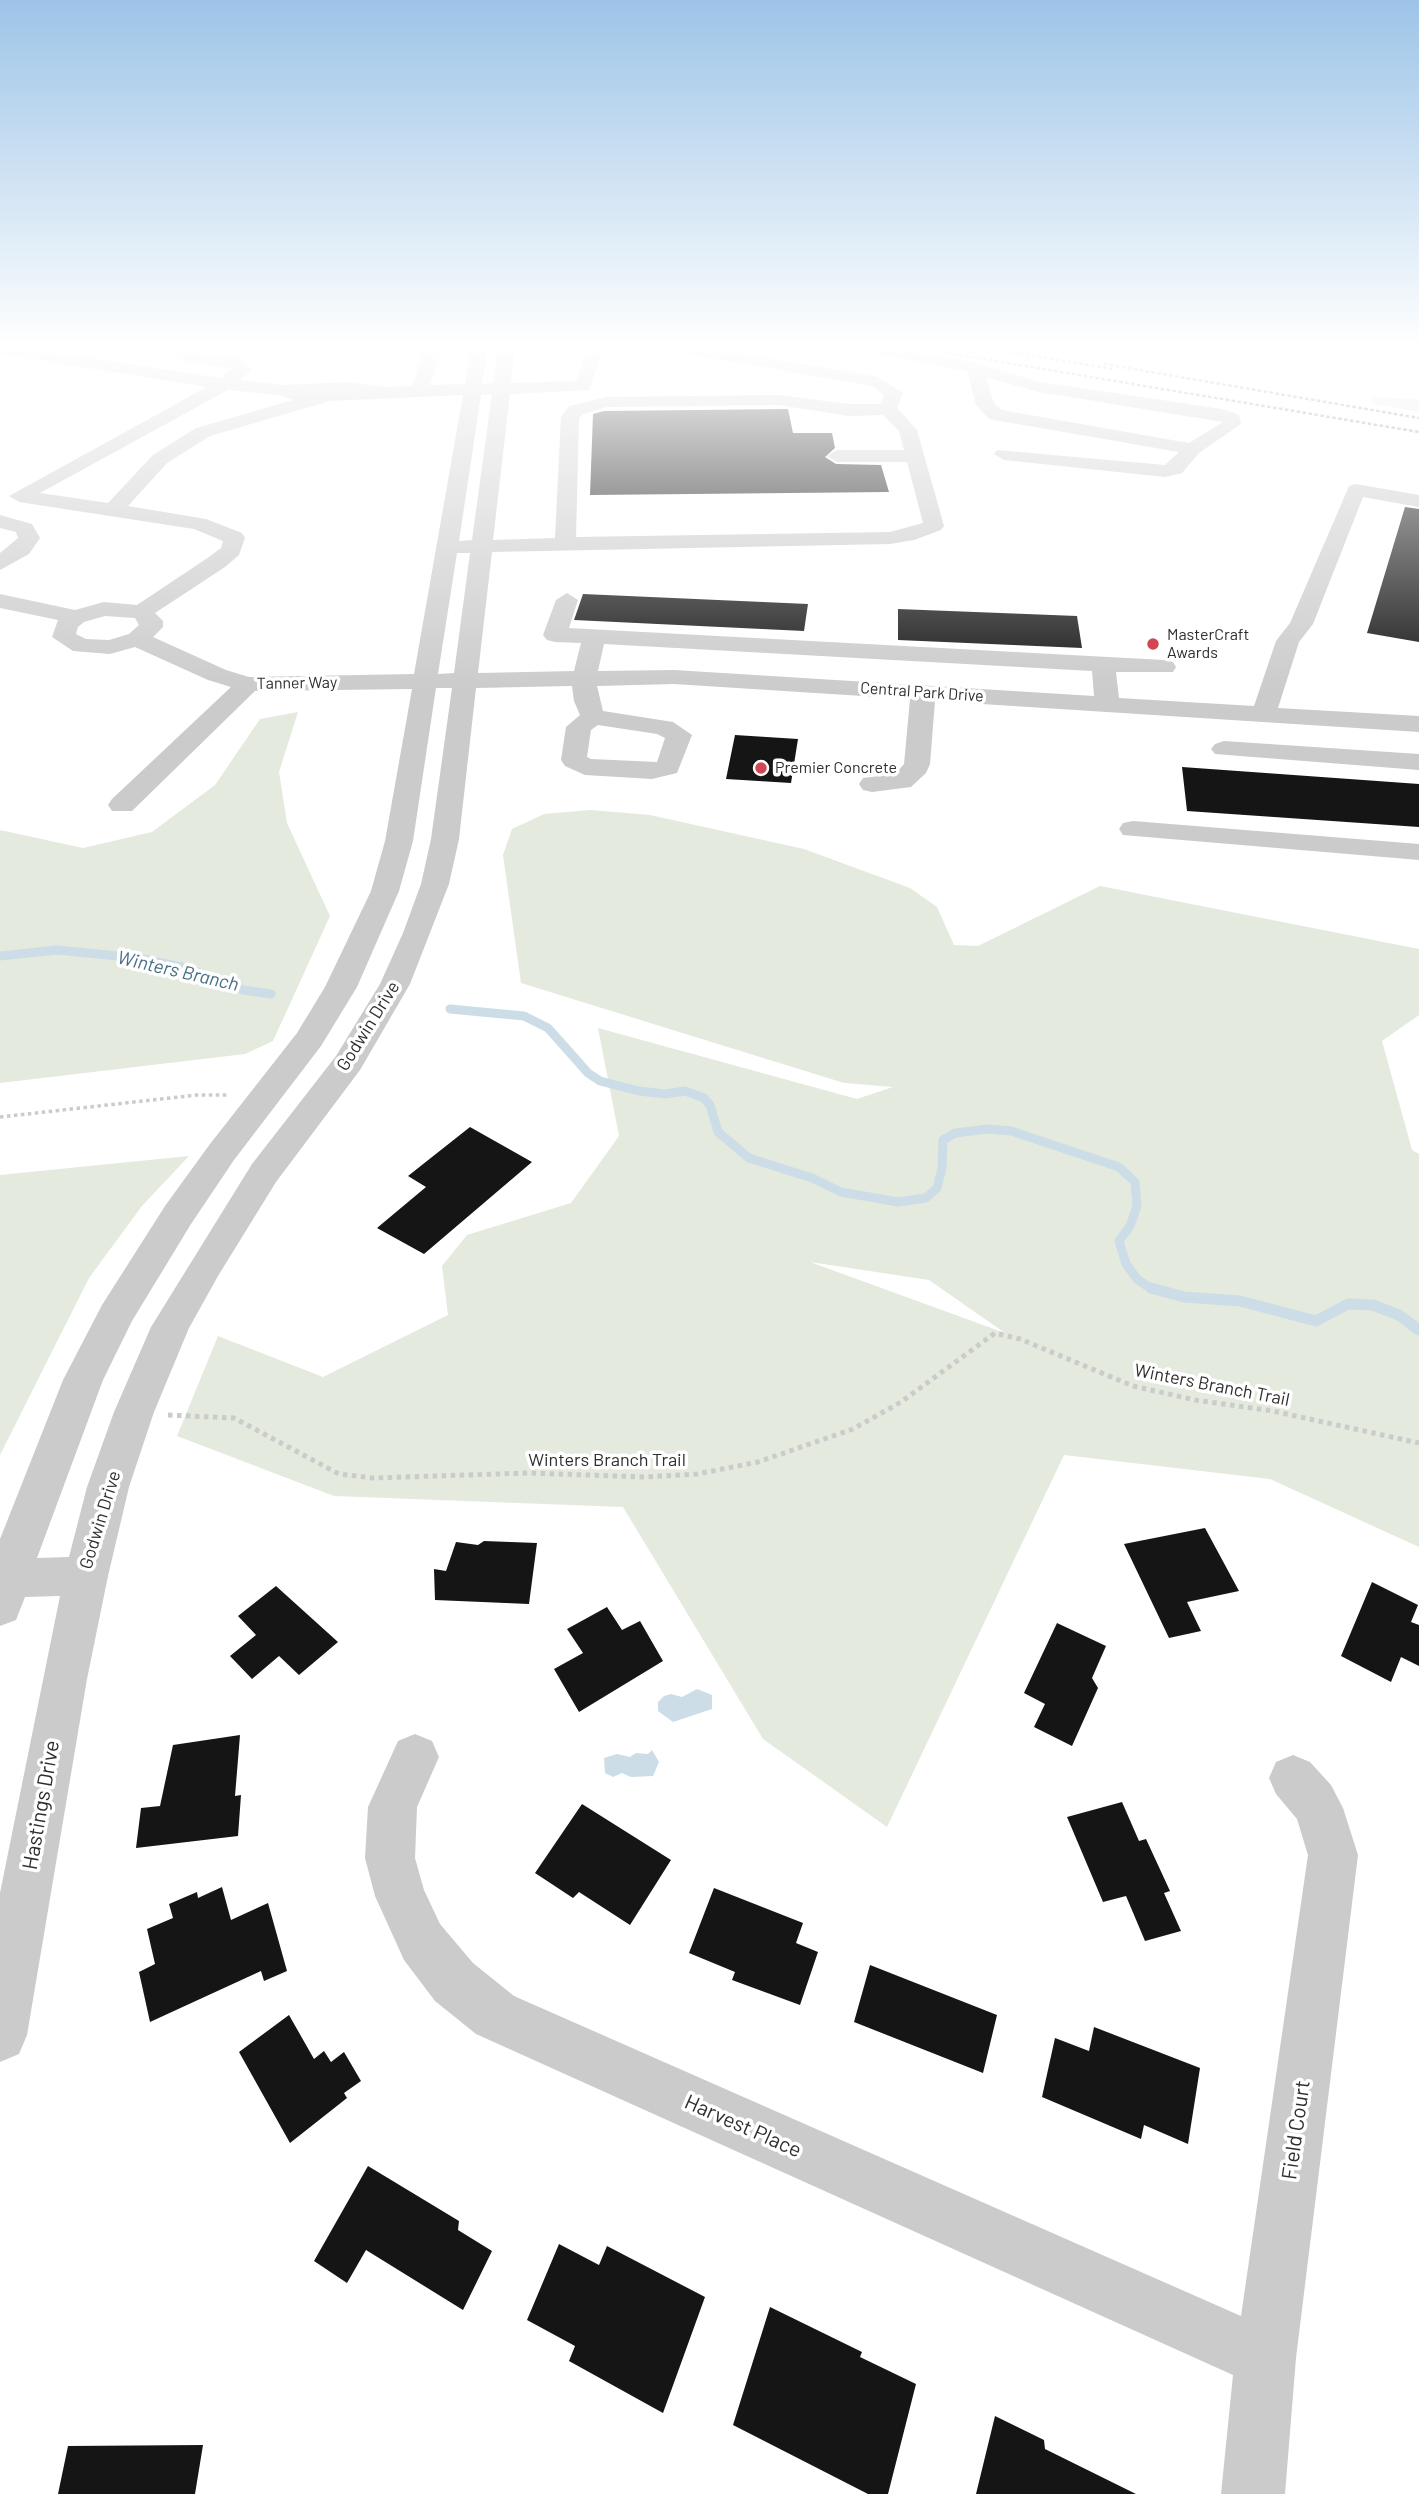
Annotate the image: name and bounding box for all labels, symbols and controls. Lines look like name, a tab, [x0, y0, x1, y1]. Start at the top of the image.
place label: MasterCraft Awards	[1167, 625, 1249, 663]
marker: MasterCraft Awards	[1145, 636, 1161, 652]
street label: Tanner Way	[257, 673, 337, 693]
street label: Central Park Drive	[860, 678, 984, 706]
place label: Premier Concrete	[775, 758, 897, 778]
marker: Premier Concrete	[753, 760, 769, 776]
water label: Winters Branch	[115, 946, 241, 996]
street label: Godwin Drive	[332, 977, 404, 1075]
street label: Winters Branch Trail	[1133, 1359, 1291, 1411]
street label: Winters Branch Trail	[528, 1449, 686, 1471]
street label: Godwin Drive	[75, 1468, 125, 1572]
street label: Hastings Drive	[17, 1738, 65, 1872]
street label: Field Court	[1277, 2079, 1315, 2181]
street label: Harvest Place	[681, 2089, 805, 2163]

